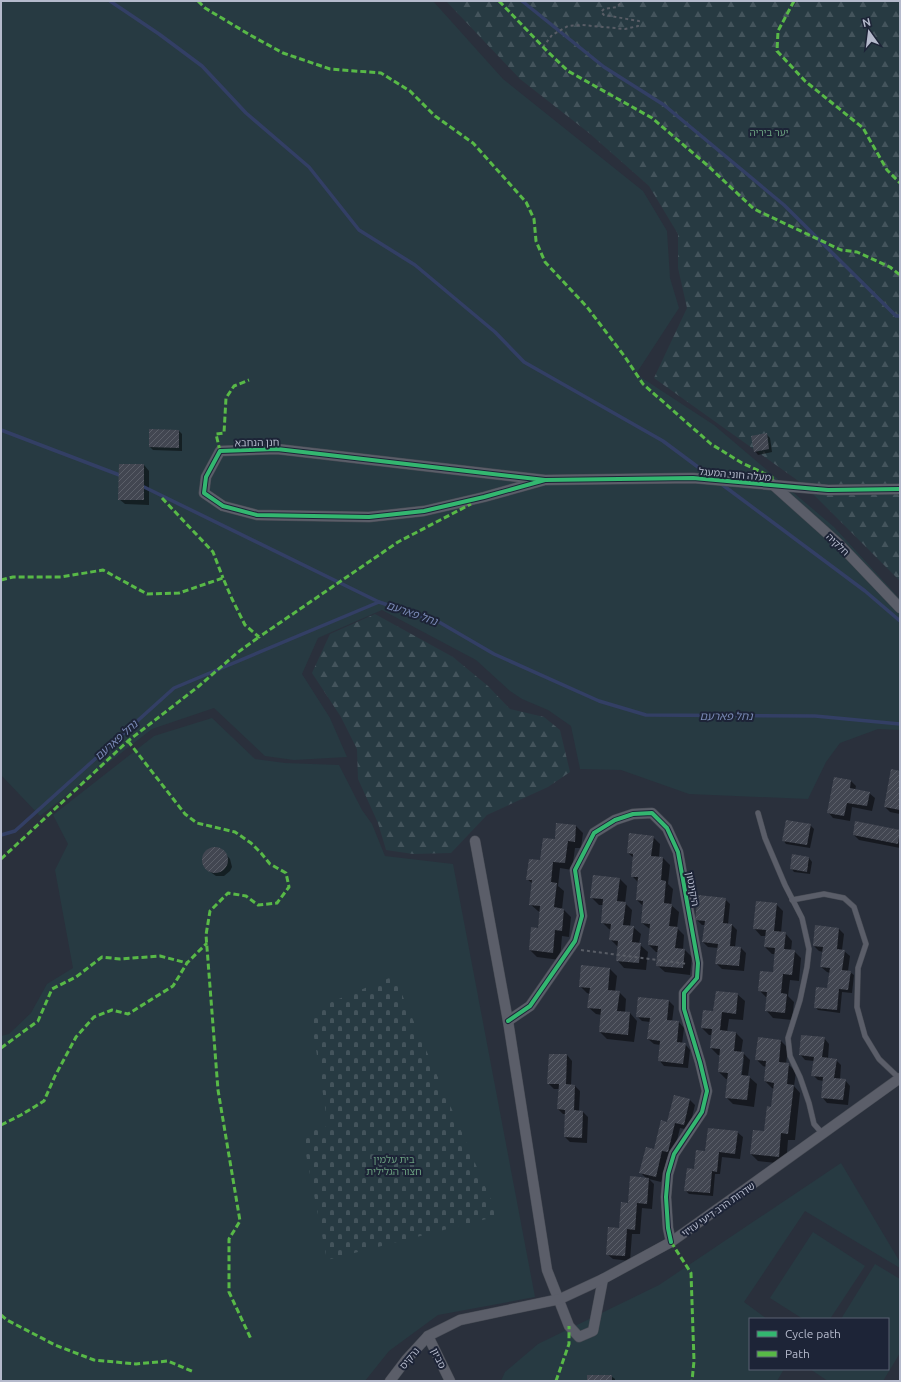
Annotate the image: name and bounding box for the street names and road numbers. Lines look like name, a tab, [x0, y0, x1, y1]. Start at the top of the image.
street label: חנן הנחבא	[235, 437, 279, 448]
street label: מעלה חוני המעגל	[698, 466, 772, 483]
street label: חלקיה	[824, 531, 851, 558]
street label: היקינטון	[684, 871, 701, 907]
street label: שדרות הרב דיעי עזיזי	[680, 1180, 757, 1239]
street label: נרקיס	[397, 1345, 422, 1371]
street label: סביון	[429, 1346, 448, 1370]

